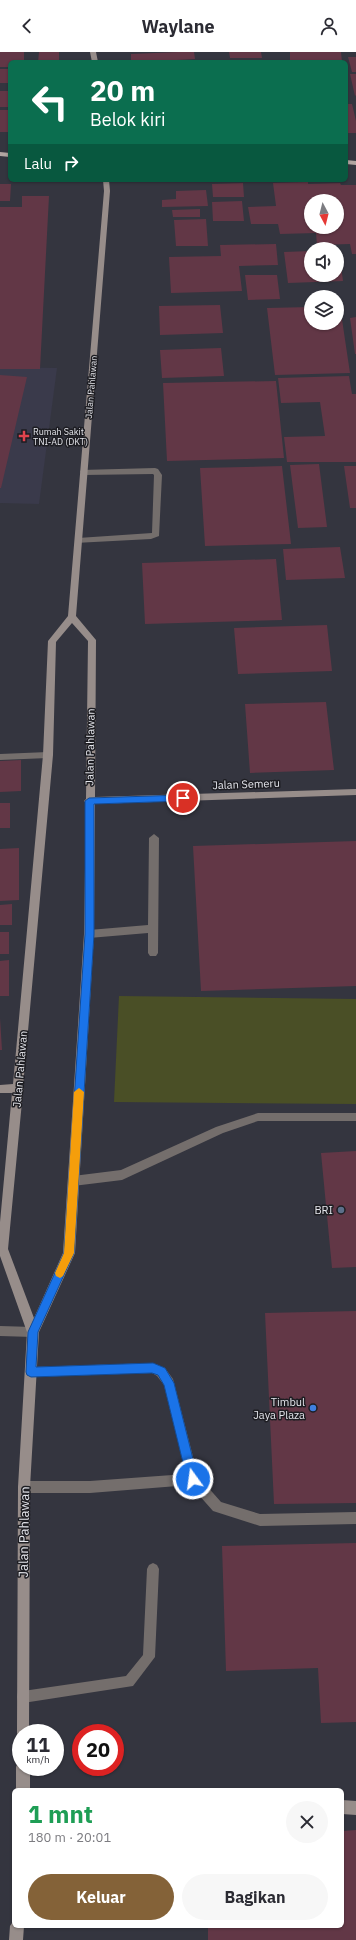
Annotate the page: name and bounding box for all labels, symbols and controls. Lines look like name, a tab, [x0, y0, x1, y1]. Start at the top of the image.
icon: back	[16, 15, 38, 37]
text: Waylane	[141, 15, 215, 38]
icon: person	[318, 15, 340, 37]
text: 20 m	[90, 72, 155, 109]
icon: left	[24, 76, 76, 128]
text: Belok kiri	[90, 108, 165, 131]
icon: right	[60, 152, 82, 174]
text: Lalu	[24, 154, 52, 173]
north arrow	[304, 194, 344, 234]
map controls	[304, 194, 344, 330]
button: sound	[304, 242, 344, 282]
button: layers	[304, 290, 344, 330]
street label: Jalan Pahlawan	[83, 355, 99, 419]
place label: Rumah Sakit TNI-AD (DKT)	[33, 426, 88, 447]
marker: Rumah Sakit TNI-AD (DKT)	[18, 430, 30, 442]
street label: Jalan Pahlawan	[82, 708, 98, 786]
street label: Jalan Semeru	[212, 776, 280, 792]
pin	[166, 781, 200, 815]
icon: arrive	[172, 787, 194, 809]
street label: Jalan Pahlawan	[10, 1030, 30, 1108]
place label: BRI	[314, 1203, 333, 1217]
marker: BRI	[336, 1205, 346, 1215]
place label: Timbul Jaya Plaza	[253, 1395, 305, 1422]
marker: Timbul Jaya Plaza	[308, 1403, 318, 1413]
position arrow	[172, 1458, 214, 1500]
street label: Jalan Pahlawan	[15, 1486, 33, 1578]
speed limit sign: 20	[72, 1724, 124, 1776]
text: 11	[26, 1731, 50, 1758]
text: km/h	[26, 1753, 50, 1766]
text: 1 mnt	[28, 1798, 93, 1830]
button: close	[286, 1801, 328, 1843]
text: 180 m · 20:01	[28, 1829, 111, 1846]
button: Keluar	[28, 1874, 174, 1920]
button: Bagikan	[182, 1874, 328, 1920]

